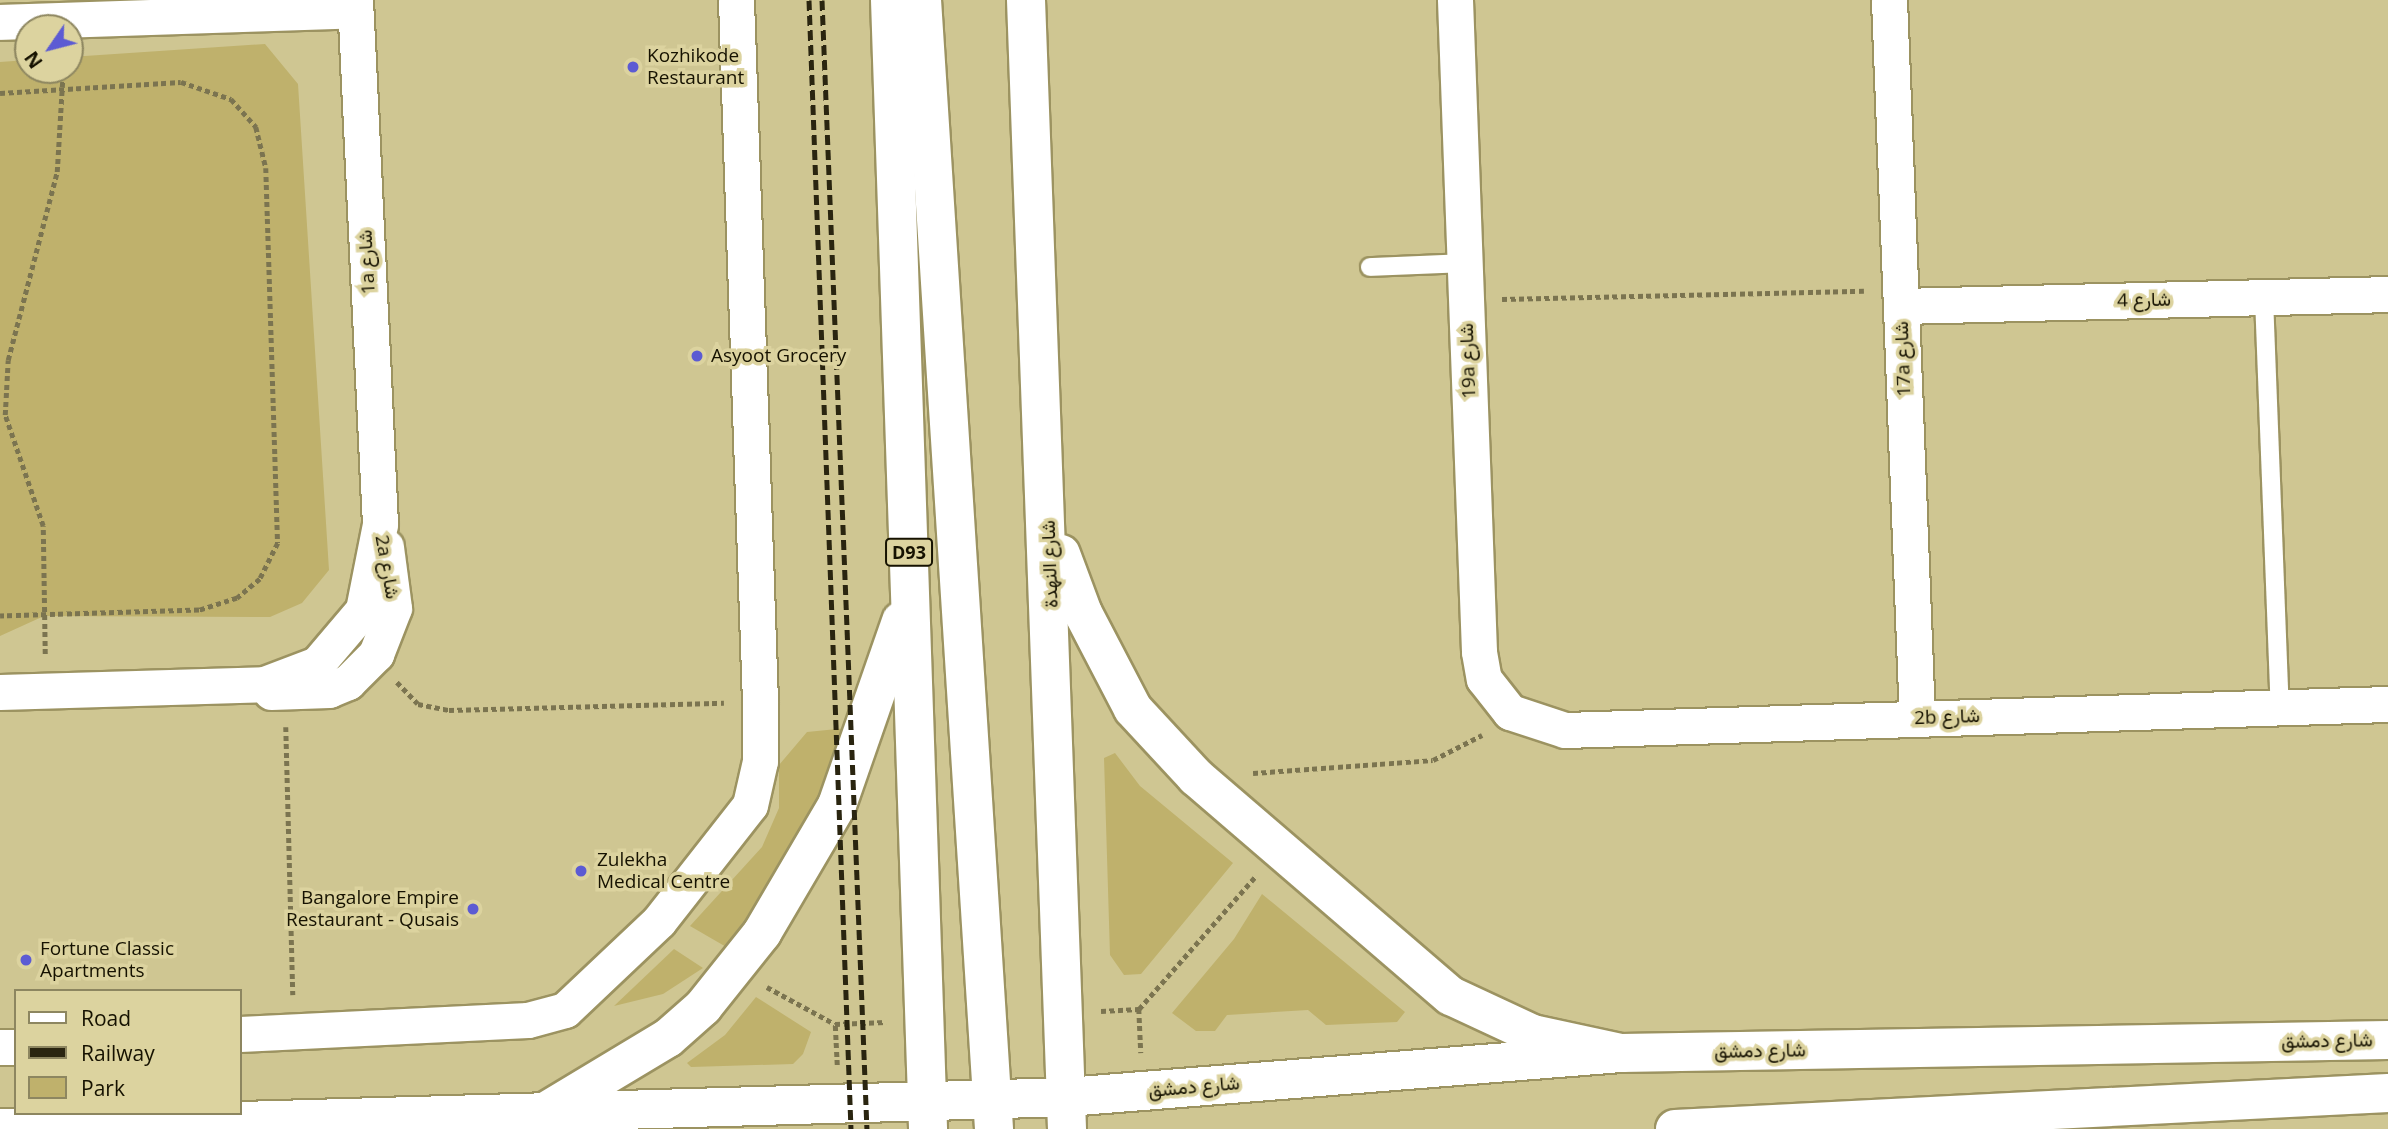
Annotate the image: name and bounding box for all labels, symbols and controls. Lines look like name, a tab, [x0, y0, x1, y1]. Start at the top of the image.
north arrow	[14, 14, 84, 84]
place label: Kozhikode Restaurant	[647, 45, 744, 89]
text: N	[18, 46, 49, 74]
marker: Kozhikode Restaurant	[625, 59, 641, 75]
street label: 1a شارع	[354, 229, 380, 295]
street label: شارع 4	[2117, 288, 2171, 312]
street label: 17a شارع	[1890, 321, 1916, 397]
street label: 19a شارع	[1455, 323, 1481, 399]
place label: Asyoot Grocery	[711, 345, 846, 367]
marker: Asyoot Grocery	[689, 348, 705, 364]
street label: شارع النهدة	[1037, 520, 1063, 608]
street label: 2a شارع	[370, 533, 404, 601]
road number: D93	[884, 538, 934, 566]
street label: 2b شارع	[1914, 704, 1980, 730]
place label: Zulekha Medical Centre	[597, 849, 730, 893]
marker: Zulekha Medical Centre	[571, 861, 591, 881]
place label: Bangalore Empire Restaurant - Qusais	[286, 887, 459, 931]
marker: Bangalore Empire Restaurant - Qusais	[465, 901, 481, 917]
place label: Fortune Classic Apartments	[40, 938, 174, 982]
marker: Fortune Classic Apartments	[18, 952, 34, 968]
legend	[14, 989, 242, 1115]
text: Road	[81, 1004, 131, 1032]
street label: شارع دمشق	[2281, 1029, 2373, 1053]
text: Railway	[81, 1039, 155, 1067]
street label: شارع دمشق	[1714, 1039, 1806, 1063]
street label: شارع دمشق	[1147, 1072, 1241, 1102]
text: Park	[81, 1074, 125, 1102]

